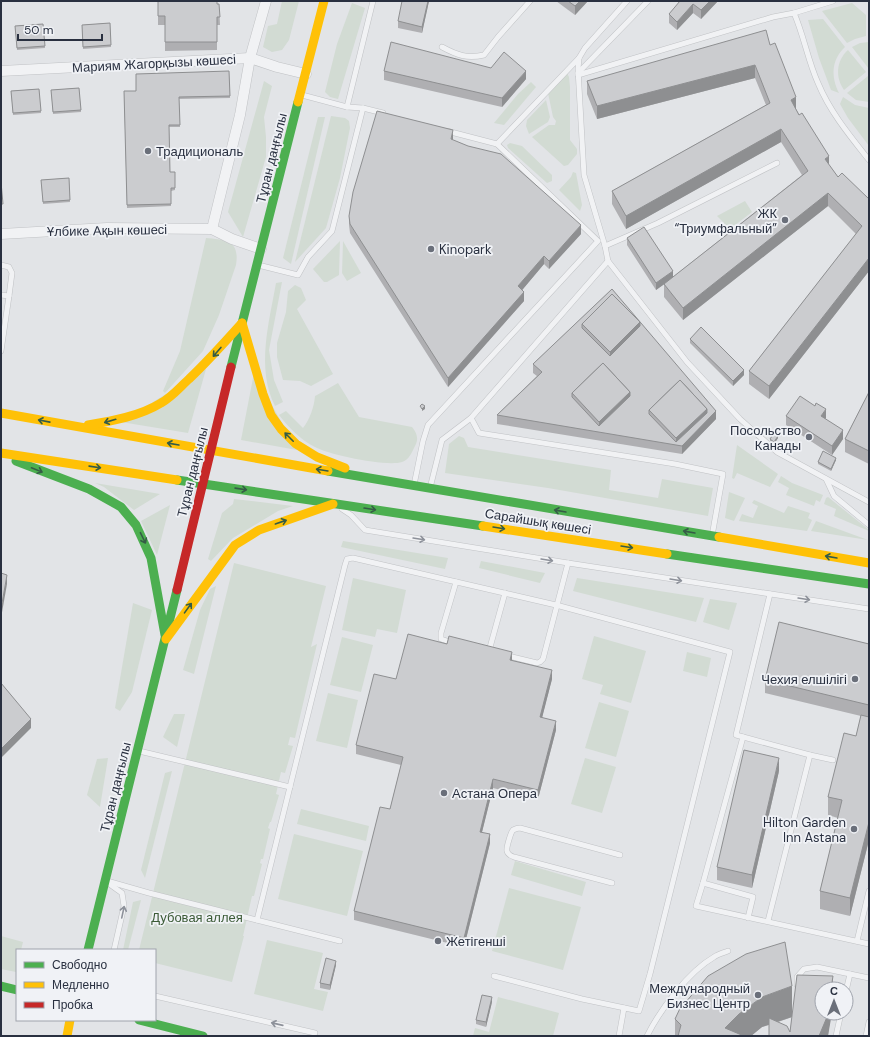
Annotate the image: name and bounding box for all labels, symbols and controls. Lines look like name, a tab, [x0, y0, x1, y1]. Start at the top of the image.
scale bar	[18, 16, 102, 42]
text: 50 m	[24, 22, 53, 38]
street label: Мариям Жагорқызы көшесі	[72, 51, 237, 76]
street label: Тұран даңғылы	[252, 111, 291, 205]
place label: Традициональ	[156, 143, 243, 160]
marker: Традициональ	[143, 146, 153, 156]
place label: ЖК “Триумфальный”	[674, 205, 777, 237]
marker: ЖК “Триумфальный”	[780, 215, 790, 225]
street label: Ұлбике Ақын көшесі	[47, 221, 167, 240]
place label: Kinopark	[439, 241, 492, 258]
marker: Kinopark	[426, 244, 436, 254]
one-way arrow	[213, 347, 222, 357]
one-way arrow	[38, 417, 51, 425]
one-way arrow	[103, 418, 116, 425]
place label: Посольство Канады	[730, 422, 801, 454]
street label: Тұран даңғылы	[173, 425, 212, 519]
one-way arrow	[284, 432, 294, 442]
marker: Посольство Канады	[804, 432, 814, 442]
one-way arrow	[166, 440, 179, 448]
one-way arrow	[88, 463, 101, 471]
one-way arrow	[31, 466, 43, 474]
one-way arrow	[316, 466, 329, 474]
one-way arrow	[235, 485, 248, 493]
one-way arrow	[363, 505, 376, 513]
street label: Сарайшық көшесі	[484, 505, 592, 538]
one-way arrow	[554, 507, 567, 515]
one-way arrow	[275, 518, 288, 525]
one-way arrow	[492, 524, 505, 532]
one-way arrow	[682, 528, 695, 536]
one-way arrow	[140, 532, 147, 544]
one-way arrow	[412, 535, 425, 543]
one-way arrow	[620, 543, 633, 551]
one-way arrow	[824, 552, 837, 560]
one-way arrow	[540, 556, 553, 564]
one-way arrow	[669, 576, 682, 584]
one-way arrow	[797, 595, 810, 603]
one-way arrow	[184, 602, 193, 613]
place label: Чехия елшілігі	[761, 671, 847, 688]
marker: Чехия елшілігі	[850, 674, 860, 684]
street label: Тұран даңғылы	[96, 740, 135, 834]
place label: Астана Опера	[452, 785, 538, 802]
marker: Астана Опера	[439, 788, 449, 798]
place label: Hilton Garden Inn Astana	[763, 814, 846, 846]
marker: Hilton Garden Inn Astana	[849, 824, 859, 834]
one-way arrow	[119, 906, 127, 919]
park label: Дубовая аллея	[151, 909, 243, 926]
place label: Жетігенші	[446, 933, 506, 950]
marker: Жетігенші	[433, 936, 443, 946]
legend	[16, 949, 156, 1021]
text: Свободно	[52, 957, 107, 973]
text: Медленно	[52, 977, 109, 993]
place label: Международный Бизнес Центр	[649, 980, 750, 1012]
north arrow	[814, 981, 854, 1021]
text: С	[830, 984, 838, 998]
marker: Международный Бизнес Центр	[753, 990, 763, 1000]
text: Пробка	[52, 997, 93, 1013]
one-way arrow	[271, 1020, 284, 1028]

